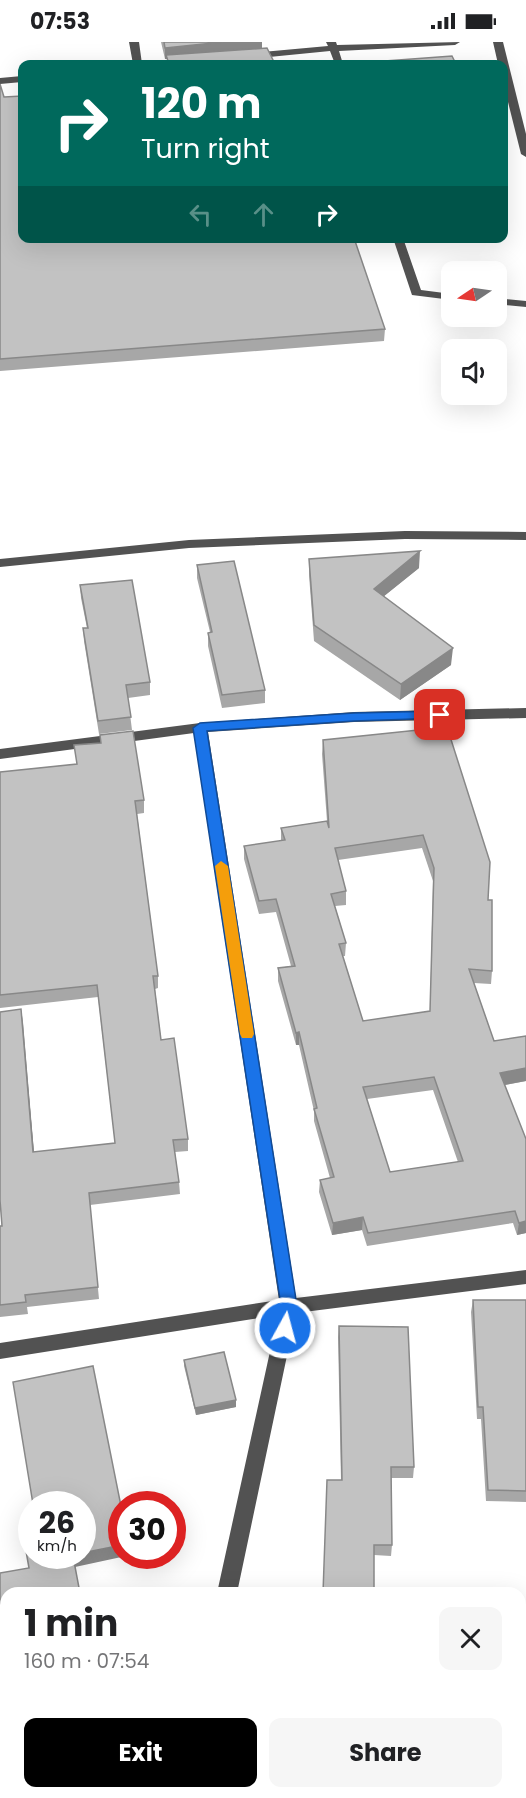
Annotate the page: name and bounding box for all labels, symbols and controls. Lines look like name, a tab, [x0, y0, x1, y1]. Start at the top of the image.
text: 07:53	[30, 6, 90, 37]
text: 120 m	[141, 74, 262, 133]
icon: right	[42, 84, 120, 162]
text: Turn right	[141, 130, 270, 167]
icon: left	[184, 198, 217, 231]
icon: ahead	[247, 198, 280, 231]
icon: right	[310, 198, 343, 231]
north arrow	[441, 261, 507, 327]
map controls	[441, 261, 507, 405]
button: sound	[441, 339, 507, 405]
pin	[414, 689, 465, 740]
icon: arrive	[423, 698, 456, 731]
position arrow	[253, 1296, 317, 1360]
speed limit sign: 30	[108, 1491, 186, 1569]
text: 26	[39, 1501, 75, 1544]
text: km/h	[37, 1535, 77, 1556]
text: 1 min	[24, 1598, 118, 1649]
button: close	[439, 1607, 502, 1670]
text: 160 m · 07:54	[24, 1647, 149, 1675]
button: Exit	[24, 1718, 257, 1787]
button: Share	[269, 1718, 502, 1787]

